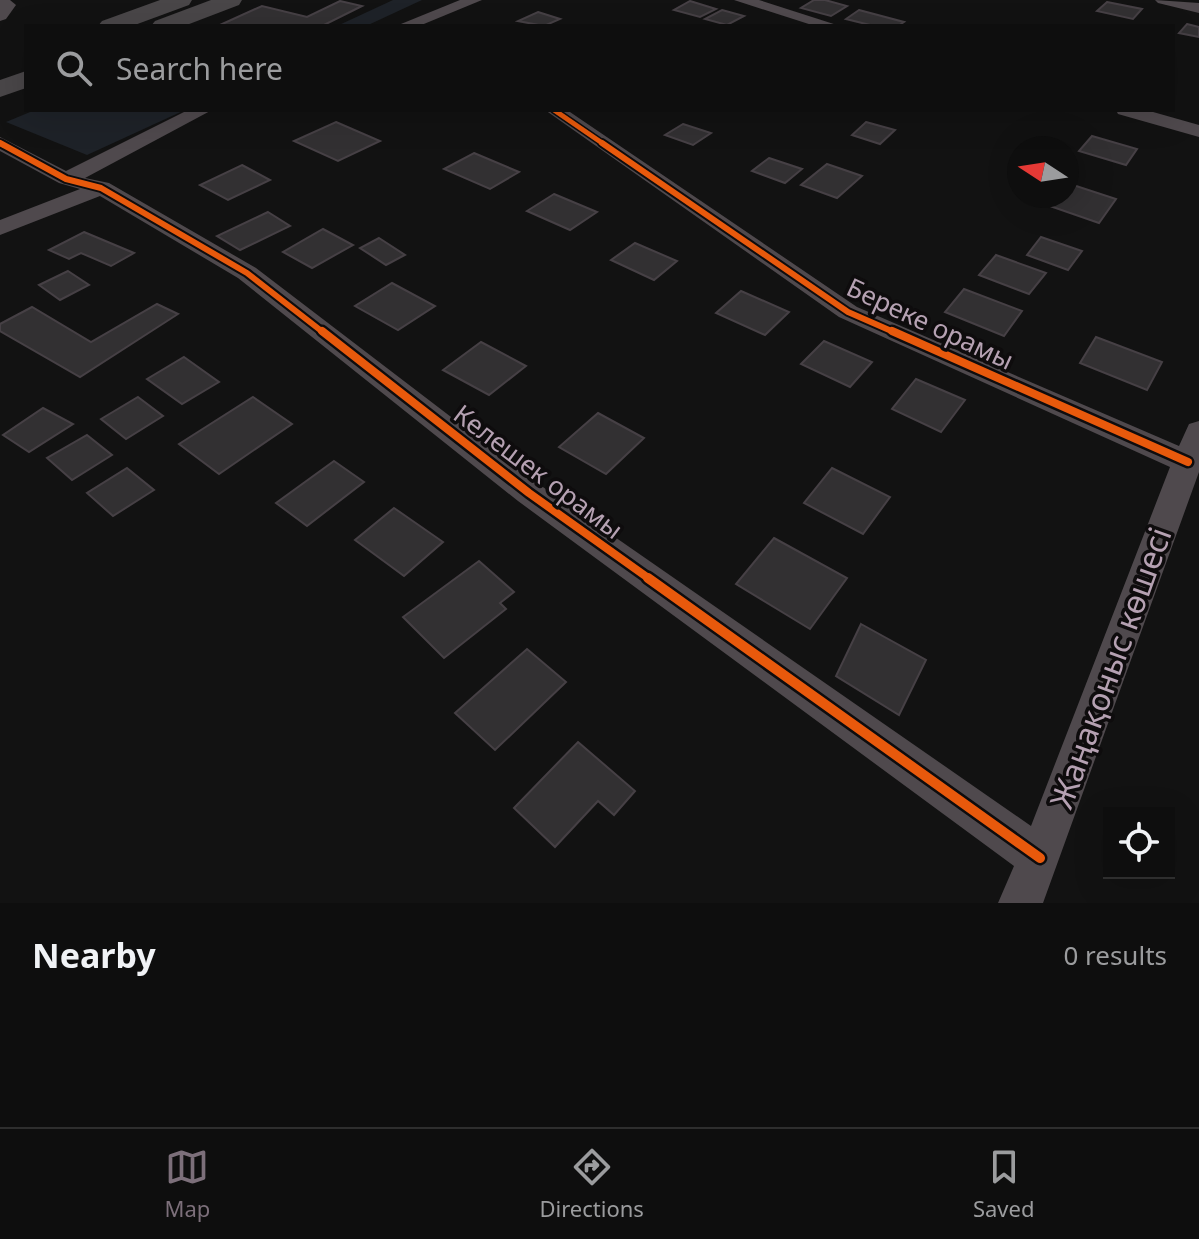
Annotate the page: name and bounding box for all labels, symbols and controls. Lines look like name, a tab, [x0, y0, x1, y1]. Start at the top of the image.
search box	[24, 24, 1175, 112]
icon: search	[52, 46, 96, 90]
text: Search here	[116, 48, 283, 89]
north arrow	[1007, 136, 1079, 208]
street label: Береке орамы	[841, 269, 1020, 377]
street label: Келешек орамы	[447, 396, 631, 547]
street label: Жаңақоныс көшесі	[1039, 521, 1180, 814]
map controls	[1103, 807, 1175, 879]
button: locate	[1103, 807, 1175, 879]
text: Nearby	[32, 932, 156, 978]
text: 0 results	[1063, 937, 1167, 973]
tab: Map	[165, 1145, 210, 1223]
tab: Directions	[539, 1145, 644, 1223]
tab: Saved	[973, 1145, 1034, 1223]

